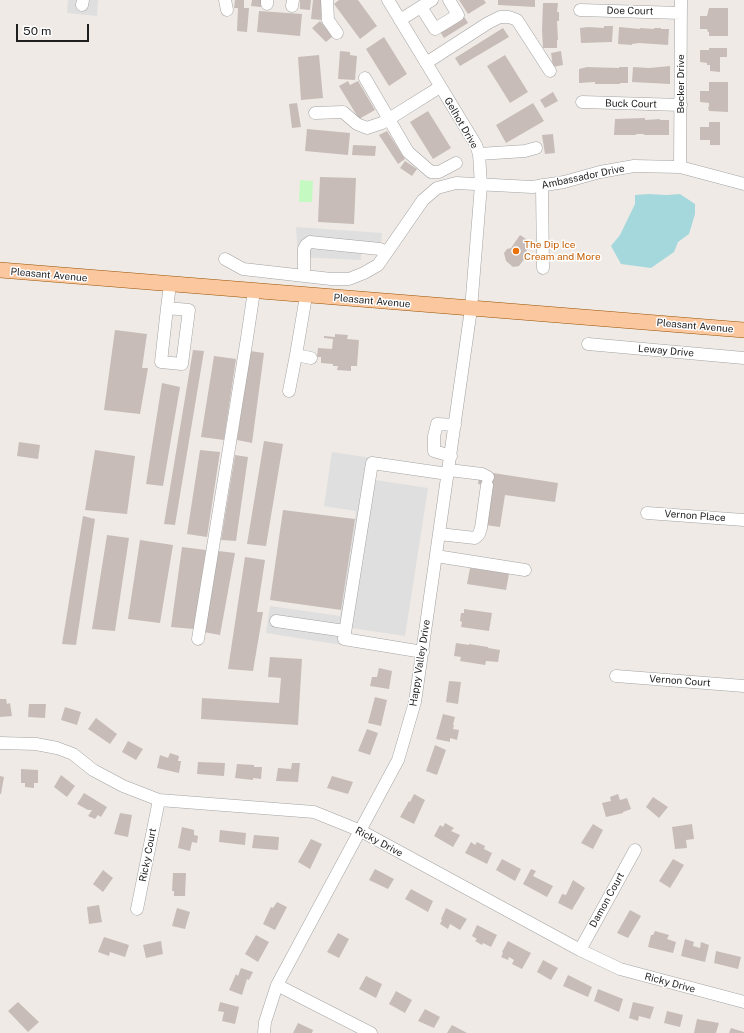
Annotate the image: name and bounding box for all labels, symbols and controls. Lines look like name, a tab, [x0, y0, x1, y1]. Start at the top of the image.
street label: Doe Court	[607, 5, 653, 17]
scale bar	[18, 16, 91, 42]
text: 50 m	[23, 24, 51, 38]
street label: Becker Drive	[675, 54, 687, 114]
street label: Gelhot Drive	[441, 95, 481, 151]
street label: Buck Court	[605, 98, 657, 110]
street label: Ambassador Drive	[540, 162, 626, 192]
place label: The Dip Ice Cream and More	[524, 239, 601, 262]
marker: The Dip Ice Cream and More	[511, 246, 521, 256]
street label: Pleasant Avenue	[10, 266, 88, 284]
street label: Pleasant Avenue	[333, 292, 411, 310]
street label: Pleasant Avenue	[656, 317, 734, 335]
street label: Leway Drive	[638, 343, 694, 359]
street label: Vernon Place	[664, 508, 726, 524]
street label: Happy Valley Drive	[407, 619, 433, 707]
street label: Vernon Court	[649, 673, 711, 689]
street label: Ricky Drive	[353, 824, 405, 860]
street label: Ricky Court	[137, 827, 159, 883]
street label: Damon Court	[587, 870, 627, 930]
street label: Ricky Drive	[643, 970, 697, 996]

